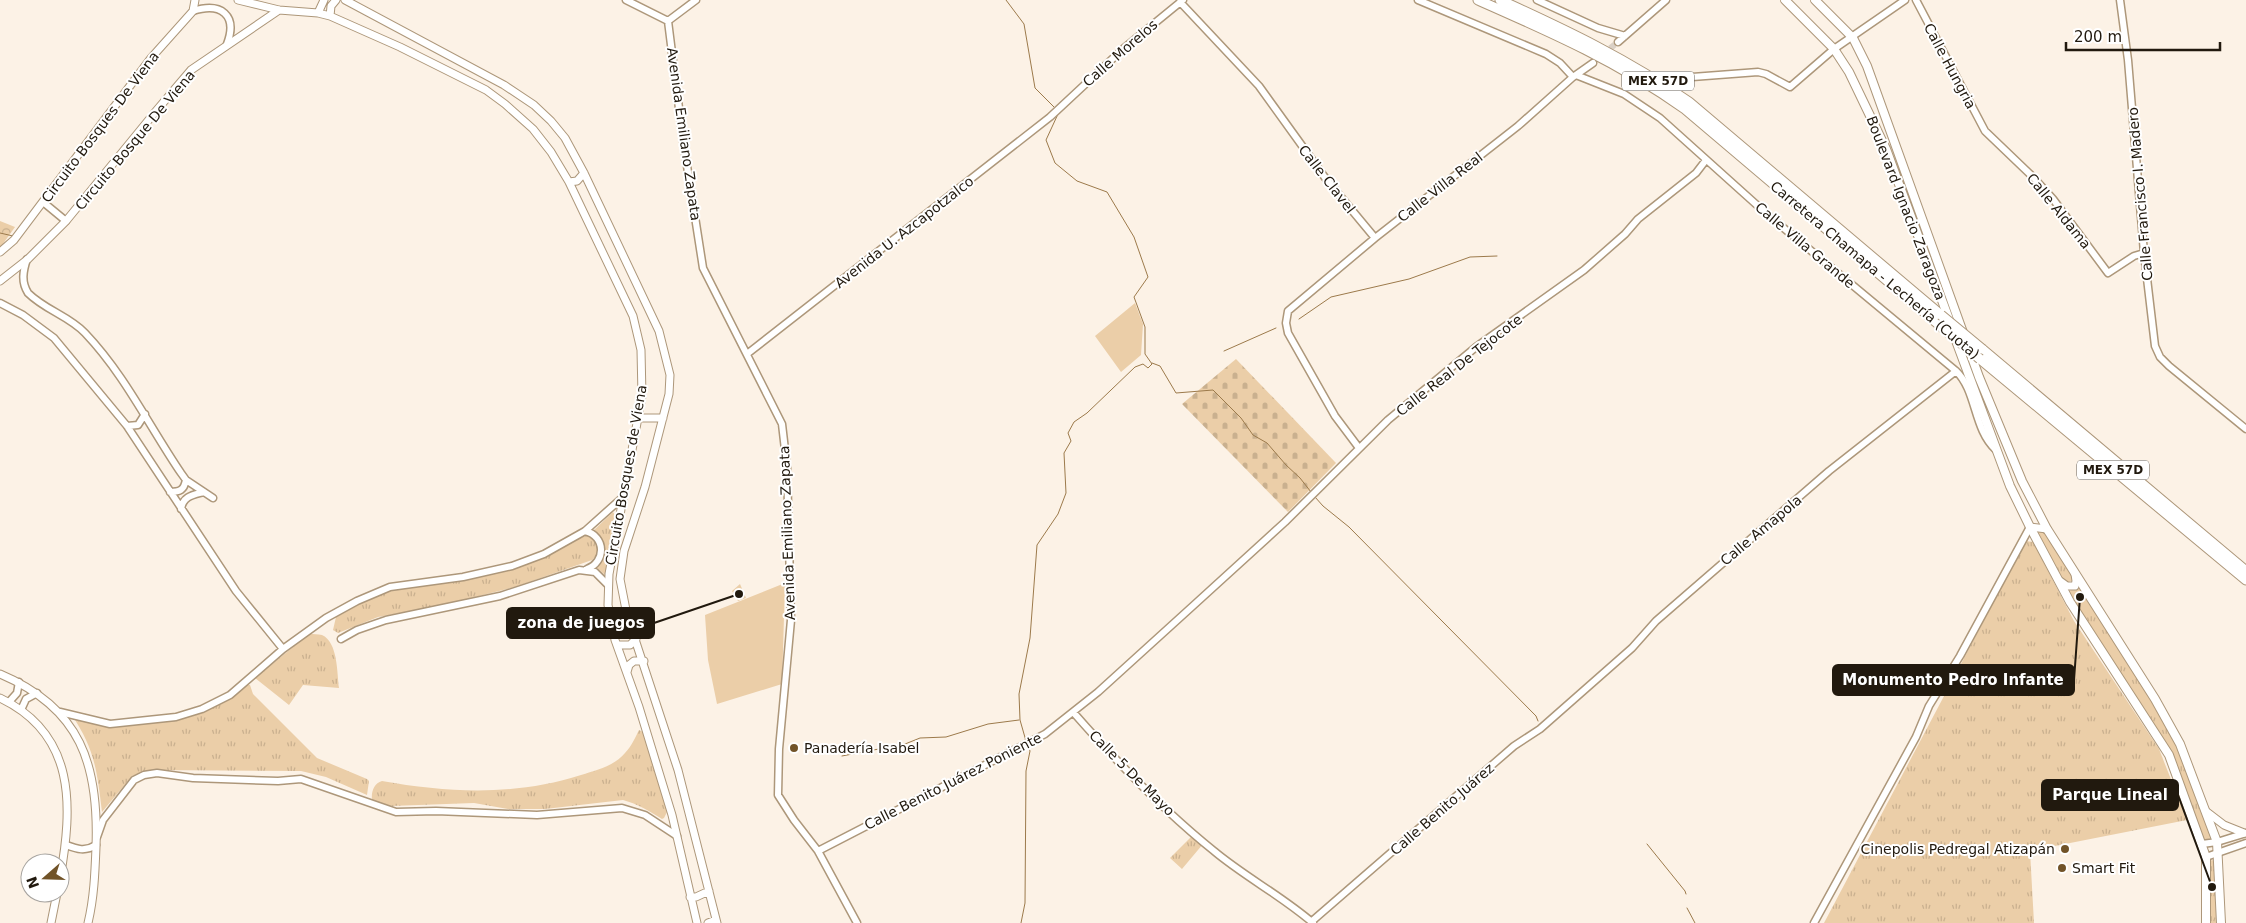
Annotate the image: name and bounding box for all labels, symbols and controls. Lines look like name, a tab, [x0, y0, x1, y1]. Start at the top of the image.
street label: Calle Morelos	[1079, 16, 1161, 90]
street label: Calle Hungria	[1921, 20, 1979, 112]
scale bar	[2066, 20, 2220, 52]
text: 200 m	[2074, 28, 2122, 46]
street label: Avenida Emiliano Zapata	[664, 46, 704, 222]
street label: Circuito Bosques De Viena	[38, 48, 162, 206]
street label: Circuito Bosque De Viena	[72, 67, 198, 213]
road number: MEX 57D	[1622, 72, 1694, 90]
street label: Calle Francisco I. Madero	[2124, 107, 2156, 281]
street label: Boulevard Ignacio Zaragoza	[1863, 114, 1949, 302]
street label: Calle Clavel	[1295, 142, 1359, 216]
street label: Calle Villa Real	[1394, 149, 1486, 225]
street label: Calle Aldama	[2024, 170, 2094, 252]
street label: Avenida U. Azcapotzalco	[831, 173, 977, 291]
street label: Carretera Chamapa - Lechería (Cuota)	[1767, 178, 1983, 362]
street label: Calle Villa Grande	[1752, 199, 1858, 291]
street label: Calle Real De Tejocote	[1393, 311, 1525, 419]
street label: Circuito Bosques de Viena	[602, 384, 650, 566]
street label: Avenida Emiliano Zapata	[776, 445, 798, 621]
road number: MEX 57D	[2077, 460, 2149, 480]
street label: Calle Amapola	[1717, 491, 1805, 569]
callout: zona de juegos	[507, 608, 654, 638]
text: zona de juegos	[517, 614, 645, 632]
callout: Monumento Pedro Infante	[1833, 665, 2074, 695]
text: Monumento Pedro Infante	[1842, 671, 2064, 689]
street label: Calle 5 De Mayo	[1086, 727, 1178, 819]
street label: Calle Benito Juárez Poniente	[862, 729, 1044, 833]
place label: Panadería Isabel	[804, 740, 919, 756]
marker: Panadería Isabel	[788, 742, 800, 754]
street label: Calle Benito Juárez	[1387, 760, 1497, 858]
callout: Parque Lineal	[2042, 780, 2178, 810]
text: Parque Lineal	[2052, 786, 2168, 804]
place label: Cinepolis Pedregal Atizapán	[1861, 841, 2055, 857]
marker: Cinepolis Pedregal Atizapán	[2059, 843, 2071, 855]
north arrow	[20, 853, 70, 903]
place label: Smart Fit	[2072, 860, 2136, 876]
marker: Smart Fit	[2056, 862, 2068, 874]
text: N	[23, 874, 42, 891]

